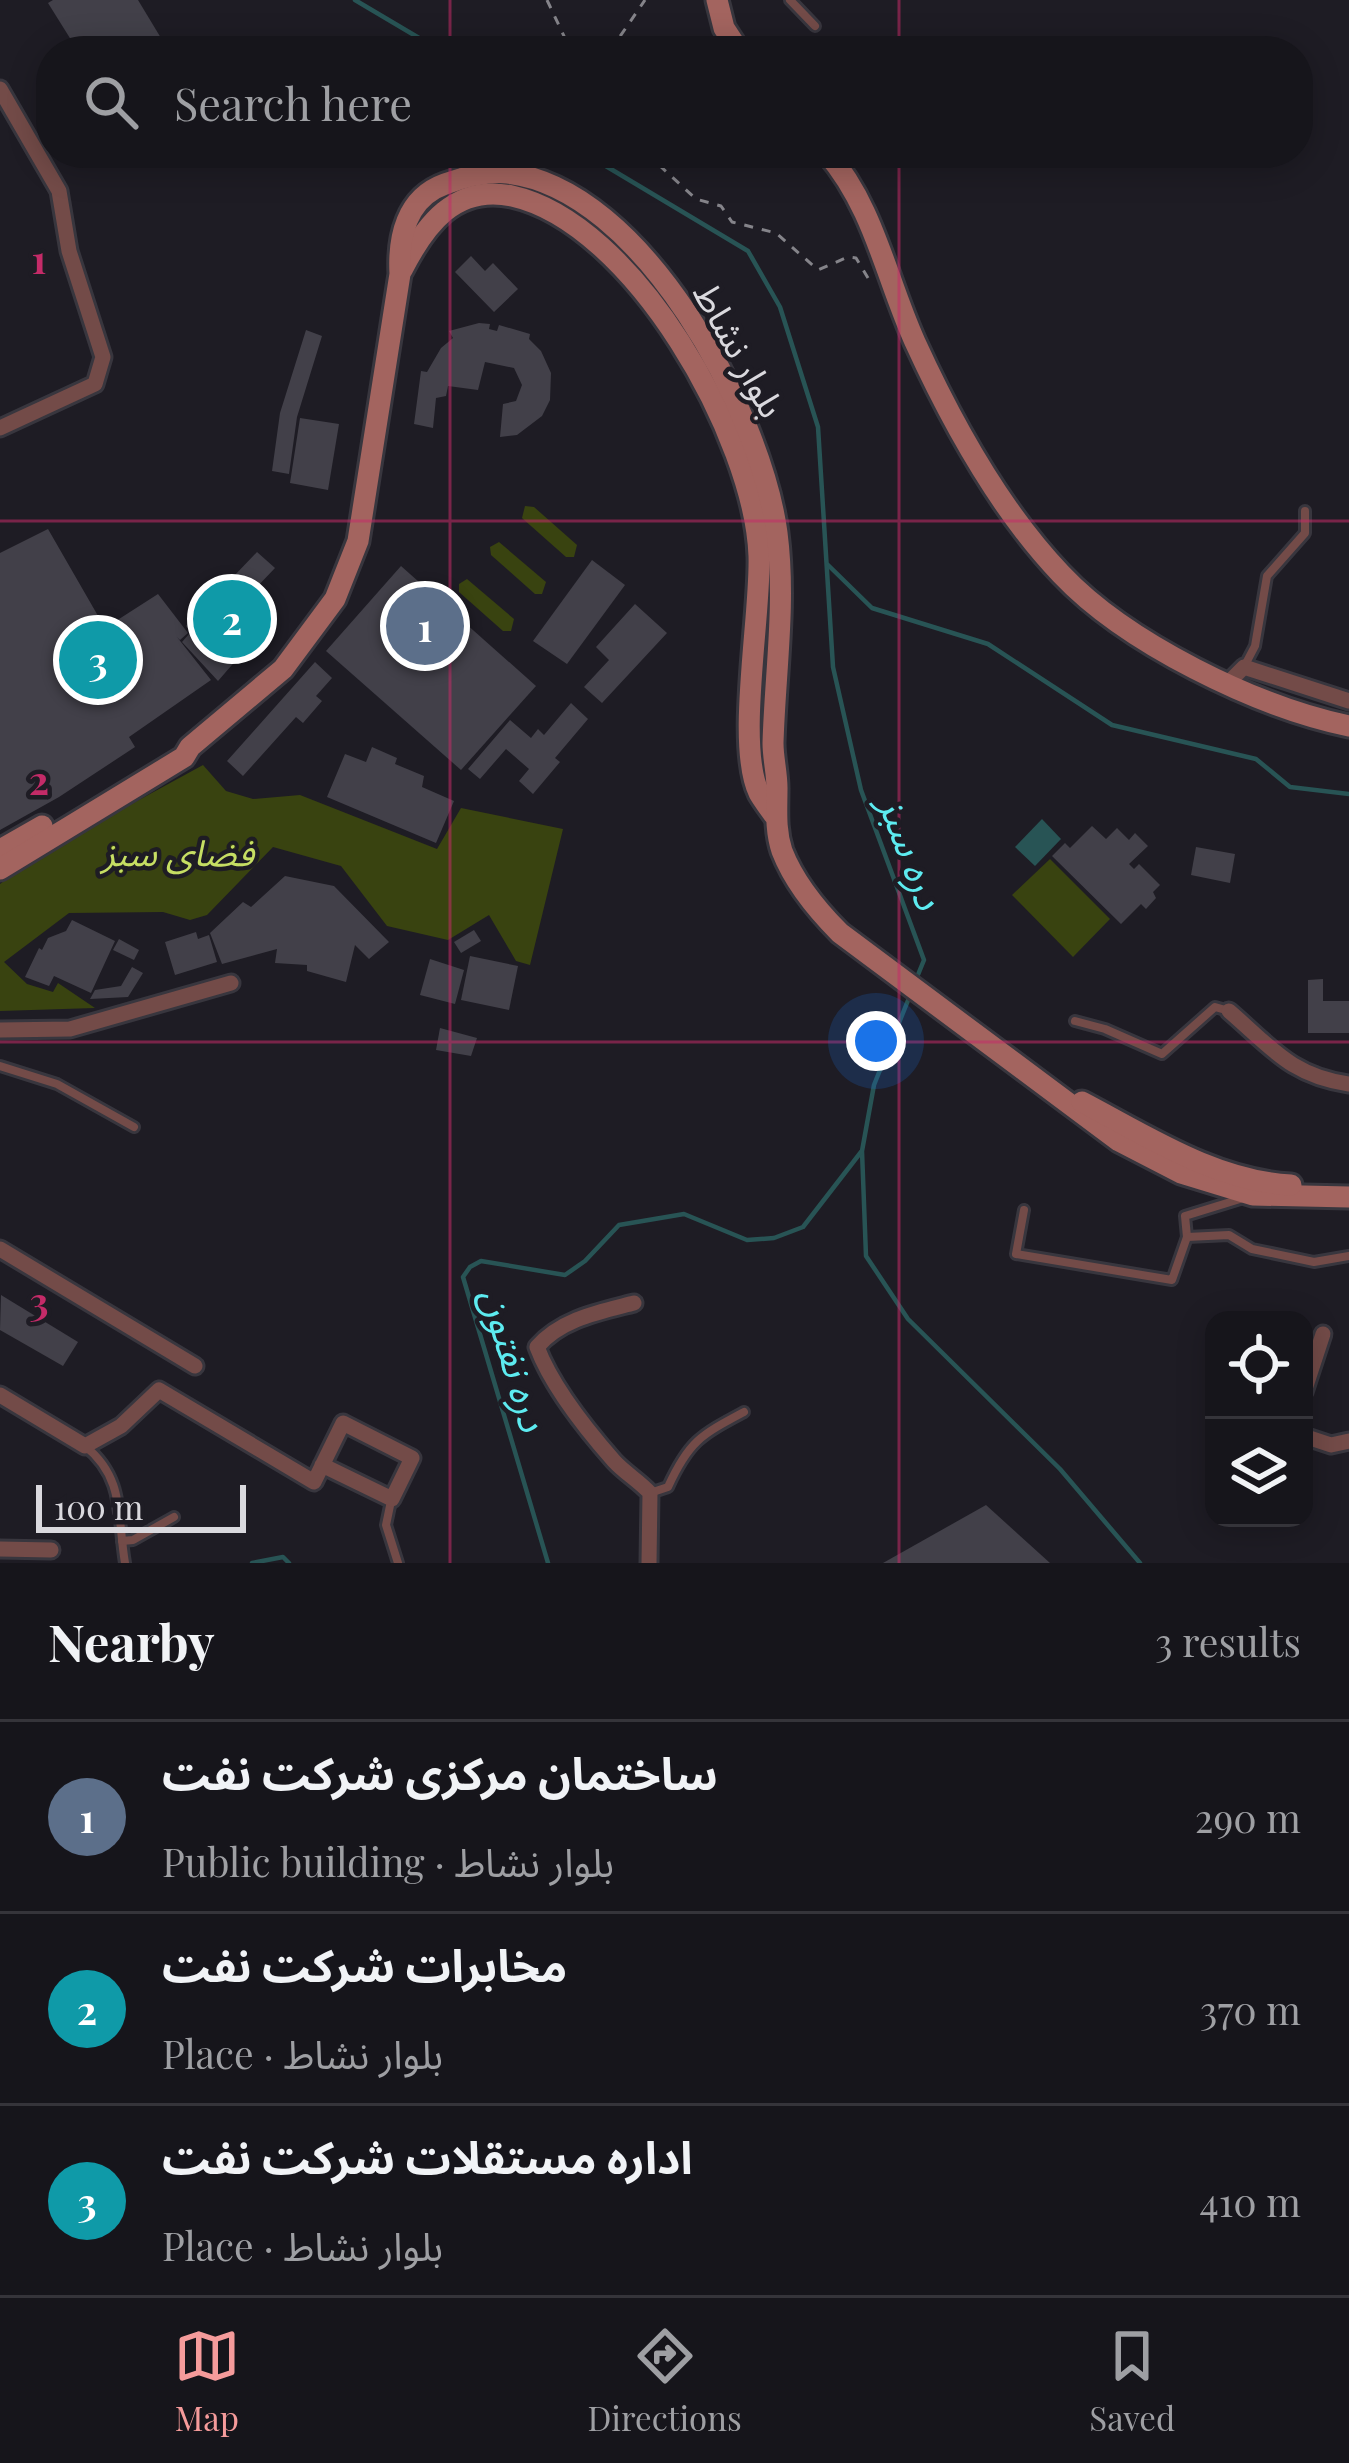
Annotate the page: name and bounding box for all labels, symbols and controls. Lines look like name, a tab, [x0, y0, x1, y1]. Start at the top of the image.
search box	[36, 36, 1313, 168]
icon: search	[78, 69, 144, 135]
text: Search here	[174, 72, 412, 132]
text: 1	[32, 232, 46, 284]
street label: بلوار نشاط	[684, 273, 798, 425]
pin: 2	[193, 574, 271, 664]
pin: 1	[386, 581, 464, 671]
pin: 3	[59, 615, 137, 705]
text: 2	[29, 753, 49, 805]
water label: دره سبز	[868, 786, 957, 916]
park label: فضای سبز	[99, 827, 256, 875]
your location	[846, 1011, 906, 1071]
text: 3	[29, 1274, 49, 1326]
water label: دره نفتون	[471, 1281, 561, 1437]
map controls	[1205, 1311, 1313, 1527]
button: locate	[1205, 1311, 1313, 1419]
button: layers	[1205, 1419, 1313, 1527]
scale bar	[36, 1479, 246, 1532]
text: 100 m	[54, 1484, 143, 1528]
text: Nearby	[48, 1607, 214, 1675]
text: 3 results	[1155, 1615, 1301, 1667]
text: ساختمان مرکزی شرکت نفت	[162, 1741, 718, 1801]
text: 1	[80, 1791, 94, 1843]
text: 290 m	[1195, 1791, 1301, 1843]
text: Public building · بلوار نشاط	[162, 1835, 614, 1887]
text: مخابرات شرکت نفت	[162, 1933, 567, 1993]
text: 2	[77, 1983, 97, 2035]
text: 370 m	[1200, 1983, 1301, 2035]
text: Place · بلوار نشاط	[162, 2027, 443, 2079]
text: اداره مستقلات شرکت نفت	[162, 2125, 693, 2185]
text: 3	[77, 2175, 97, 2227]
text: 410 m	[1200, 2175, 1301, 2227]
text: Place · بلوار نشاط	[162, 2219, 443, 2271]
tab: Map	[174, 2323, 240, 2439]
tab: Directions	[587, 2323, 742, 2439]
tab: Saved	[1089, 2323, 1175, 2439]

